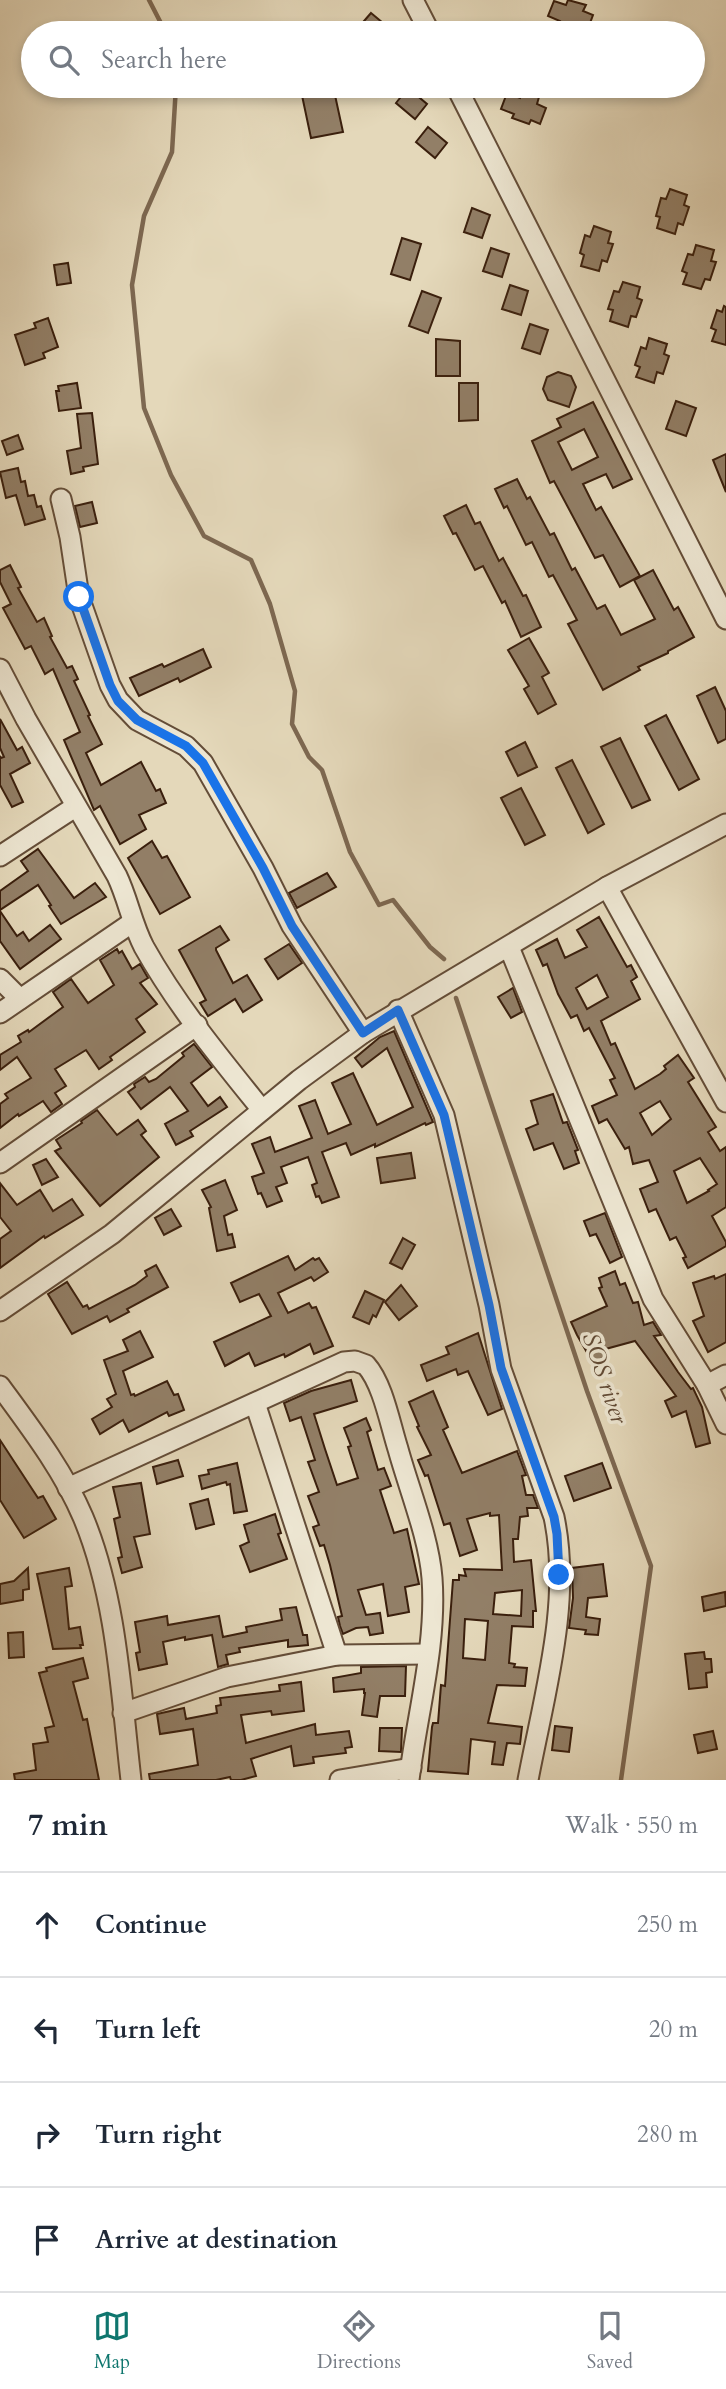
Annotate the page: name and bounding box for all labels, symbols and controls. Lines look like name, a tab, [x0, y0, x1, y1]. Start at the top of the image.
search box	[21, 21, 705, 98]
icon: search	[45, 41, 83, 79]
text: Search here	[101, 42, 227, 77]
route start	[63, 581, 94, 612]
water label: SOS river	[574, 1328, 636, 1429]
route end	[543, 1559, 574, 1590]
text: 7 min	[28, 1805, 108, 1846]
text: Walk · 550 m	[565, 1810, 698, 1841]
icon: ahead	[28, 1906, 66, 1944]
text: Continue	[95, 1907, 207, 1942]
text: 250 m	[637, 1909, 698, 1940]
icon: left	[28, 2011, 66, 2049]
text: Turn left	[95, 2012, 200, 2047]
text: 20 m	[649, 2014, 698, 2045]
icon: right	[28, 2116, 66, 2154]
text: Turn right	[95, 2117, 222, 2152]
text: 280 m	[637, 2119, 698, 2150]
icon: arrive	[28, 2221, 66, 2259]
text: Arrive at destination	[95, 2222, 338, 2257]
tab: Map	[93, 2307, 131, 2375]
tab: Directions	[317, 2307, 401, 2375]
tab: Saved	[587, 2307, 633, 2375]

